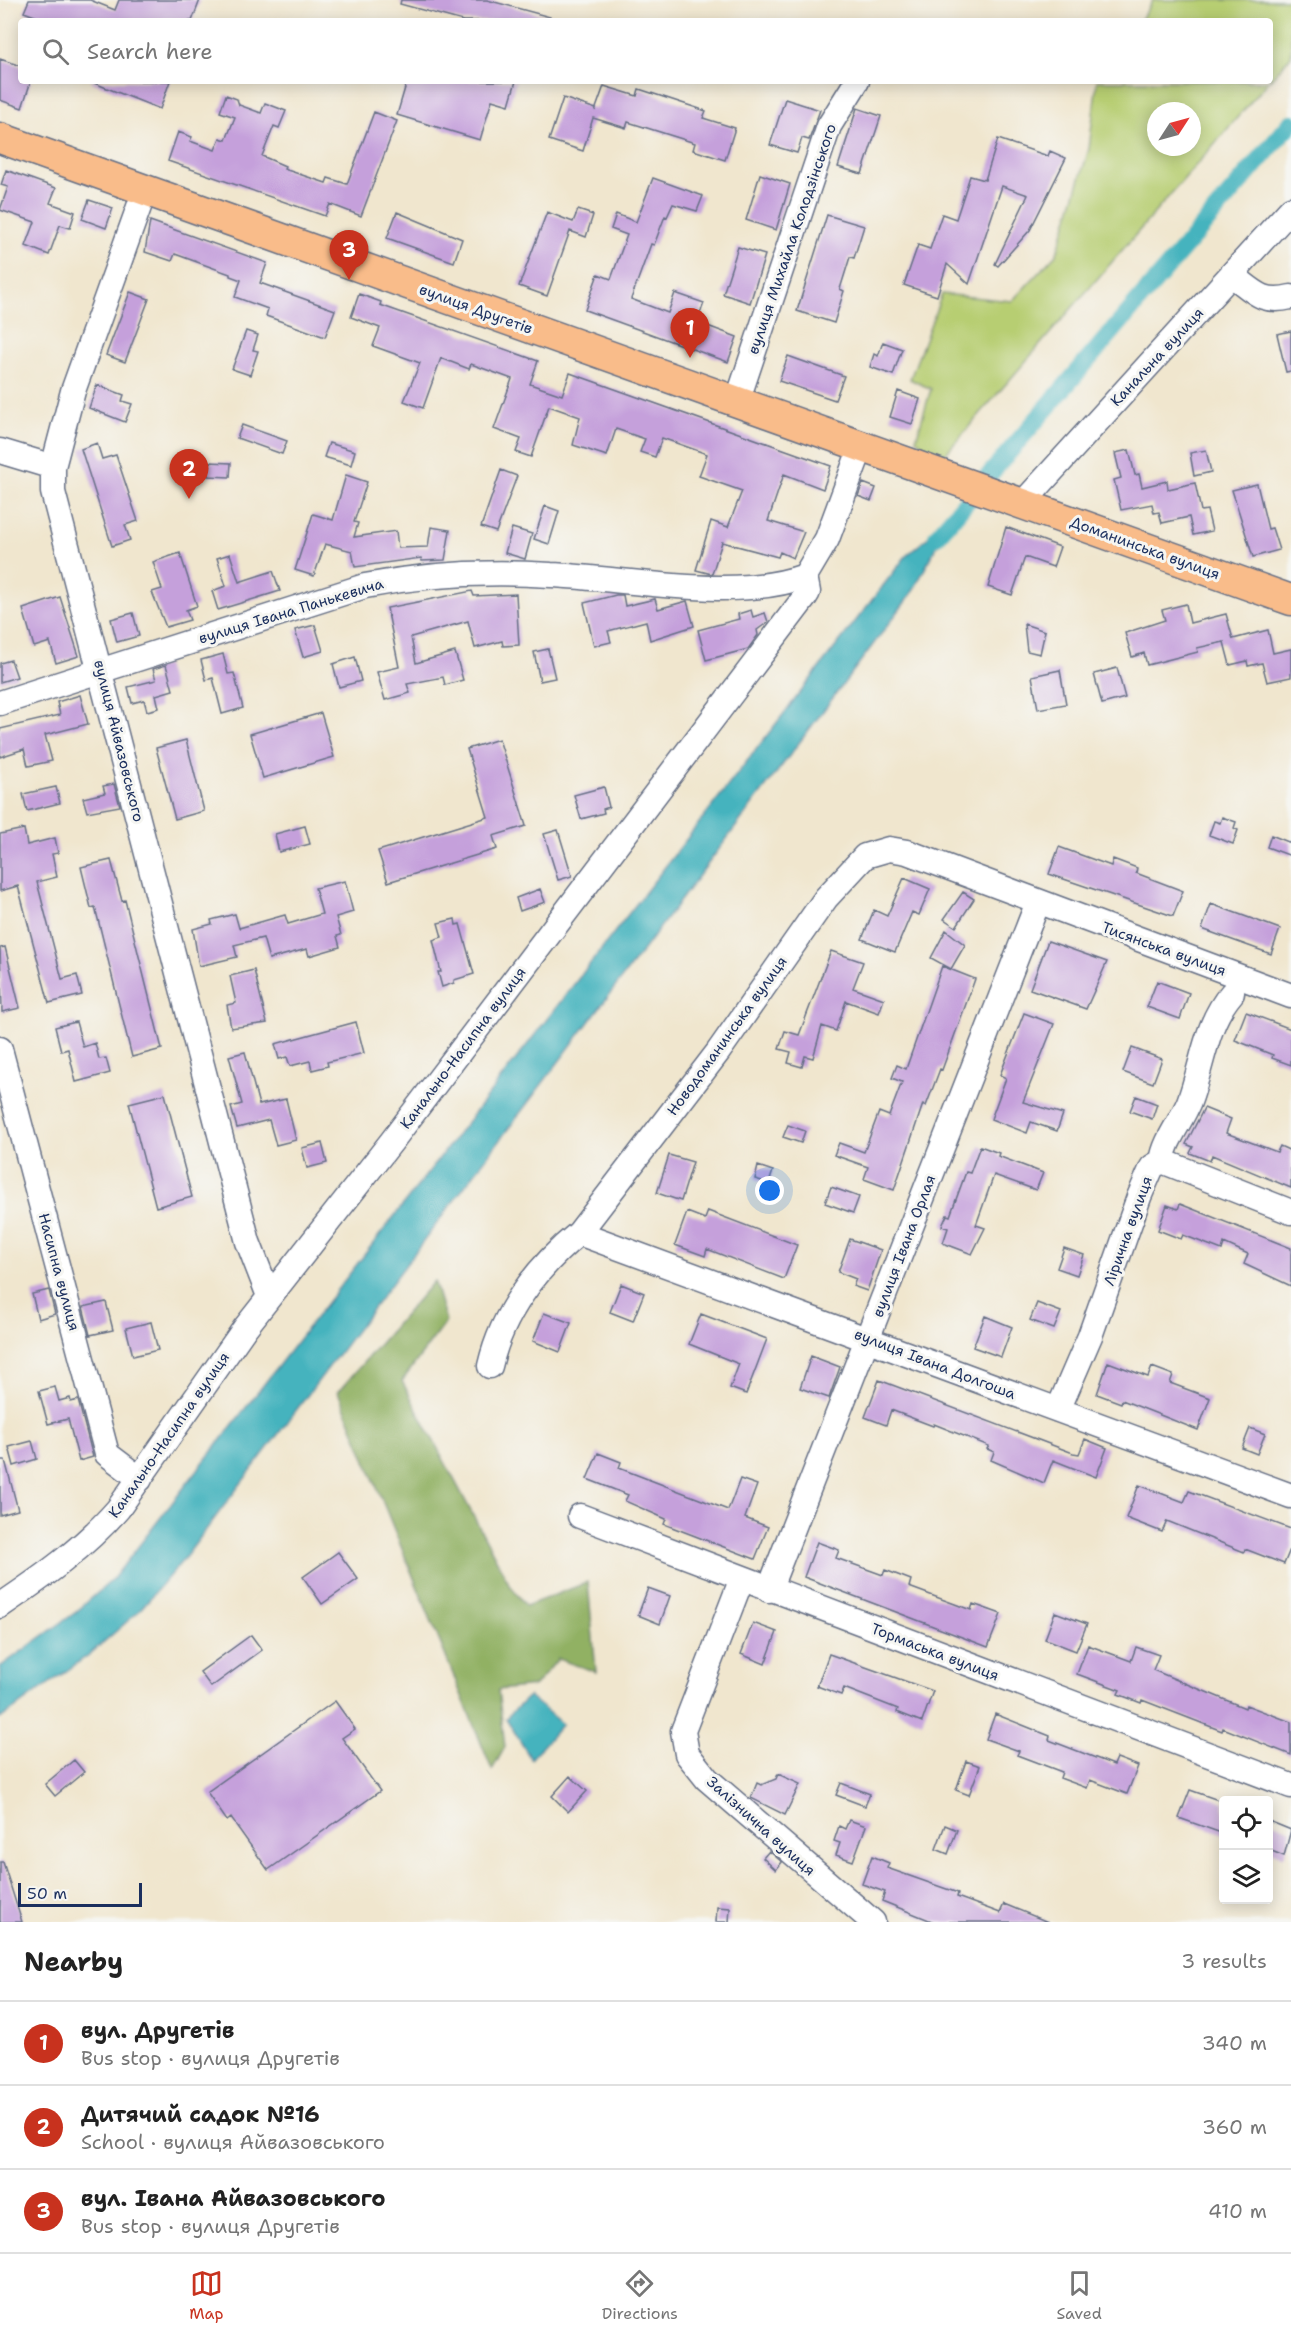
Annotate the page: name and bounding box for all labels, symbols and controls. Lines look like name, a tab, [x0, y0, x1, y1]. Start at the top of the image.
search box	[18, 18, 1273, 84]
icon: search	[39, 35, 72, 68]
text: Search here	[87, 37, 213, 66]
north arrow	[1147, 102, 1201, 156]
street label: вулиця Михайла Колодзінського	[743, 121, 841, 357]
pin: 3	[330, 230, 368, 280]
street label: вулиця Другетів	[417, 279, 535, 339]
street label: Канальна вулиця	[1106, 303, 1208, 411]
pin: 1	[670, 308, 710, 358]
pin: 2	[170, 450, 208, 499]
street label: Доманинська вулиця	[1067, 512, 1223, 584]
street label: вулиця Івана Панькевича	[196, 573, 386, 649]
street label: вулиця Айвазовського	[89, 658, 149, 824]
street label: Тисянська вулиця	[1099, 917, 1229, 981]
street label: Новодоманинська вулиця	[662, 952, 792, 1120]
street label: Канально-Насипна вулиця	[395, 963, 531, 1133]
street label: вулиця Івана Орлая	[868, 1172, 940, 1320]
street label: Лірична вулиця	[1099, 1173, 1157, 1289]
your location	[755, 1176, 784, 1205]
street label: Насипна вулиця	[34, 1211, 84, 1333]
street label: вулиця Івана Долгоша	[851, 1324, 1019, 1404]
street label: Канально-Насипна вулиця	[104, 1348, 234, 1522]
street label: Тормаська вулиця	[868, 1618, 1002, 1686]
street label: Залізнична вулиця	[702, 1772, 820, 1880]
map controls	[1219, 1796, 1273, 1904]
button: locate	[1219, 1796, 1273, 1850]
button: layers	[1219, 1850, 1273, 1904]
scale bar	[18, 1880, 142, 1908]
text: 50 m	[27, 1883, 67, 1904]
text: Nearby	[24, 1944, 123, 1979]
text: 3 results	[1181, 1948, 1267, 1974]
text: вул. Другетів	[81, 2016, 234, 2045]
text: 1	[39, 2030, 48, 2056]
text: 340 m	[1202, 2030, 1267, 2056]
text: Bus stop · вулиця Другетів	[81, 2045, 340, 2071]
text: Дитячий садок №16	[81, 2100, 320, 2129]
text: 2	[37, 2114, 51, 2140]
text: 360 m	[1202, 2114, 1267, 2140]
text: School · вулиця Айвазовського	[81, 2129, 385, 2155]
text: вул. Івана Айвазовського	[81, 2184, 386, 2213]
text: 3	[37, 2198, 51, 2224]
text: 410 m	[1208, 2198, 1267, 2224]
text: Bus stop · вулиця Другетів	[81, 2213, 340, 2239]
tab: Map	[189, 2267, 223, 2324]
tab: Directions	[602, 2267, 678, 2324]
tab: Saved	[1056, 2267, 1102, 2324]

